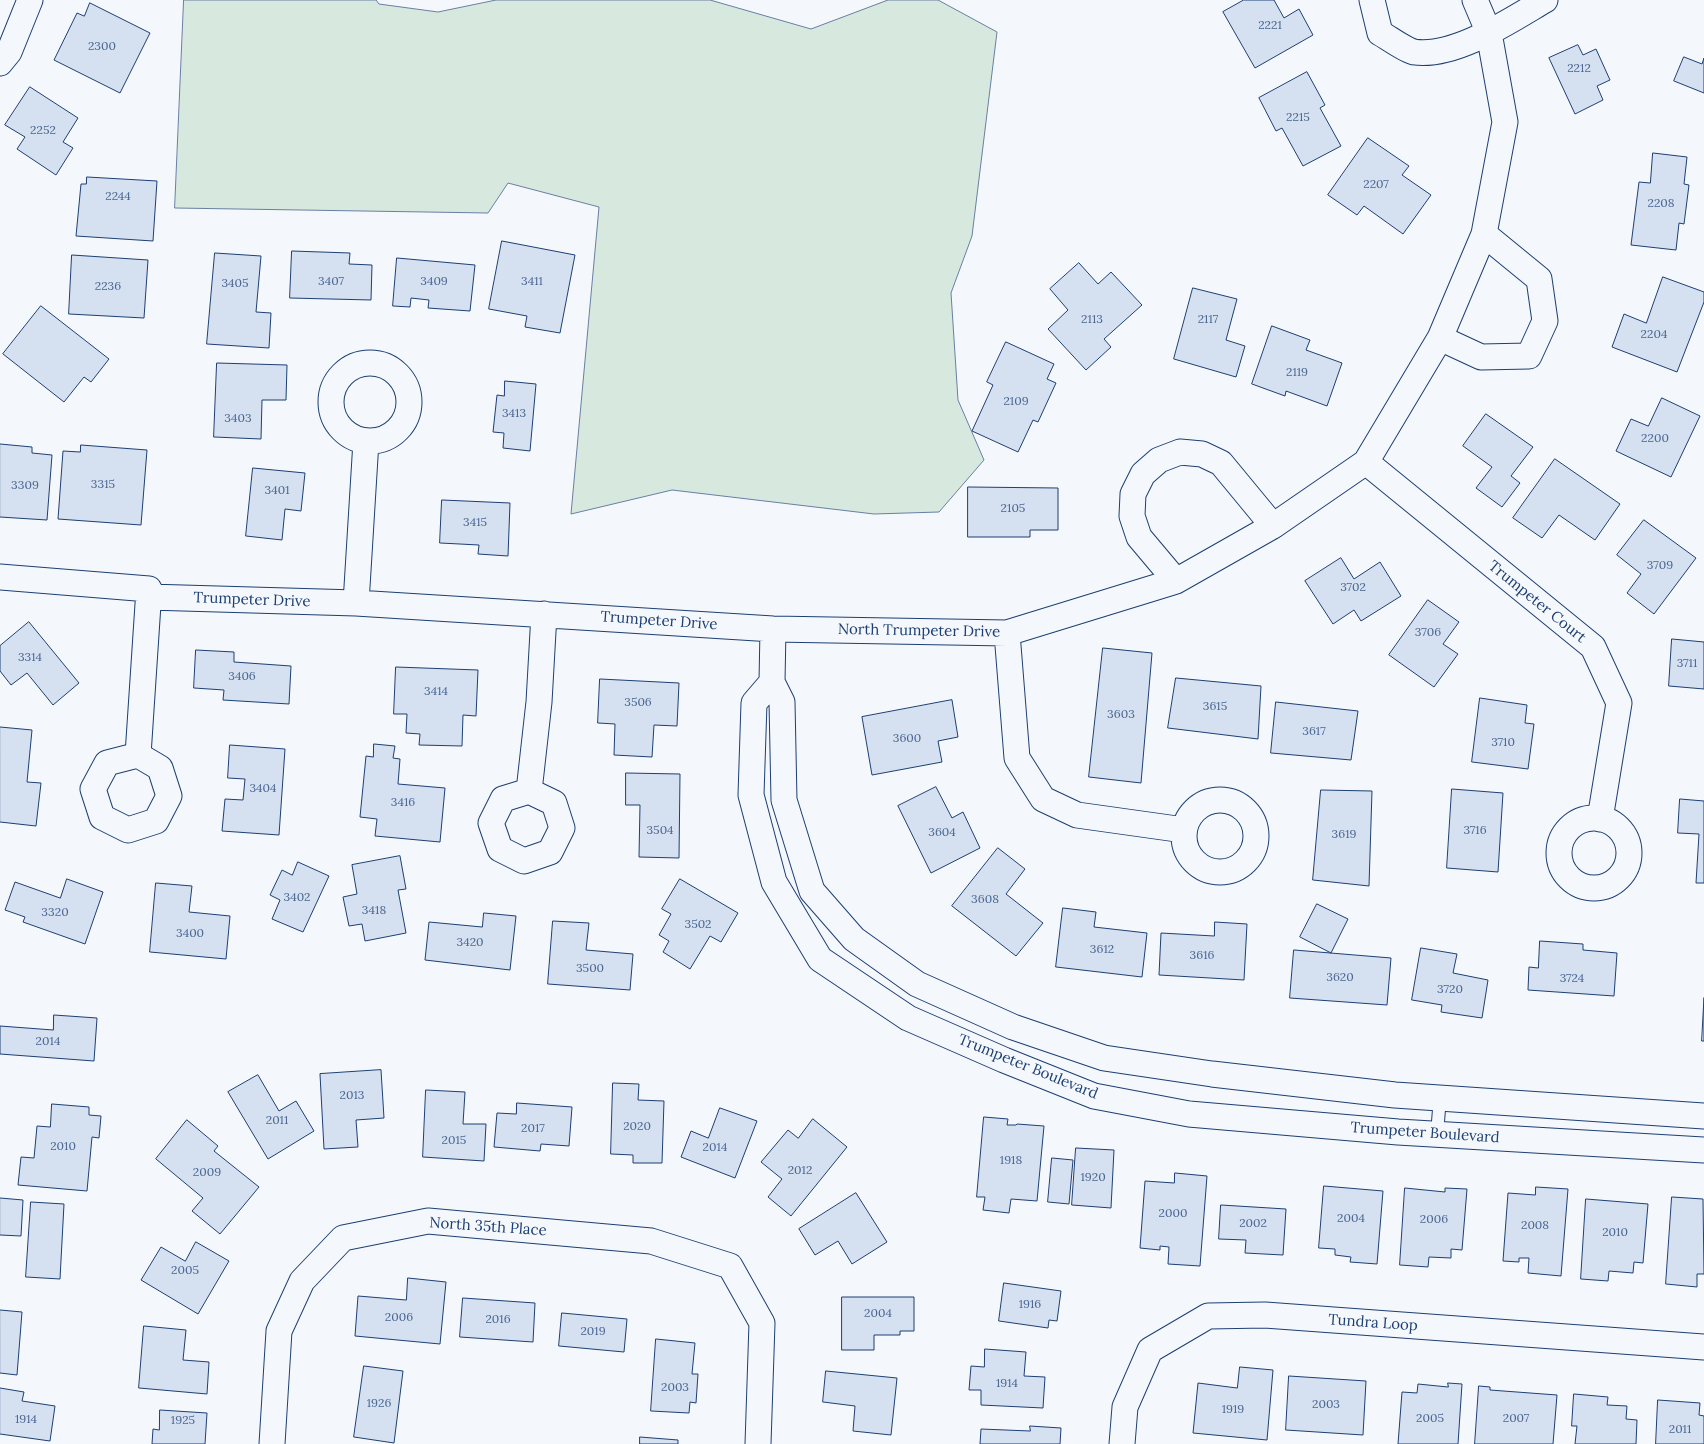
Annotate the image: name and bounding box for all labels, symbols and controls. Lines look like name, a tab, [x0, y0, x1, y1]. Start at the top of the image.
house number: 2221	[1258, 19, 1282, 33]
house number: 2300	[88, 40, 116, 54]
house number: 2212	[1567, 62, 1591, 76]
house number: 2215	[1286, 111, 1310, 125]
house number: 2252	[30, 124, 56, 138]
house number: 2207	[1363, 178, 1389, 192]
house number: 2244	[105, 190, 131, 204]
house number: 2208	[1647, 197, 1675, 211]
house number: 3407	[318, 275, 344, 289]
house number: 3409	[420, 275, 448, 289]
house number: 3411	[521, 275, 543, 289]
house number: 3405	[221, 277, 249, 291]
house number: 2236	[95, 280, 121, 294]
house number: 2113	[1081, 313, 1103, 327]
house number: 2117	[1198, 313, 1218, 327]
house number: 2204	[1641, 328, 1667, 342]
house number: 2119	[1286, 366, 1308, 380]
house number: 2109	[1003, 395, 1029, 409]
house number: 3413	[502, 407, 526, 421]
house number: 3403	[224, 412, 252, 426]
house number: 2200	[1641, 432, 1669, 446]
house number: 3315	[91, 478, 115, 492]
house number: 3309	[11, 479, 39, 493]
house number: 3401	[264, 484, 290, 498]
house number: 2105	[1001, 502, 1025, 516]
house number: 3415	[463, 516, 487, 530]
street label: Trumpeter Court	[1485, 557, 1589, 647]
house number: 3709	[1647, 559, 1673, 573]
house number: 3702	[1340, 581, 1366, 595]
street label: Trumpeter Drive	[193, 589, 311, 611]
street label: Trumpeter Drive	[600, 608, 718, 634]
street label: North Trumpeter Drive	[838, 621, 1000, 641]
house number: 3706	[1415, 626, 1441, 640]
house number: 3314	[18, 651, 42, 665]
house number: 3711	[1677, 657, 1697, 671]
house number: 3406	[228, 670, 256, 684]
house number: 3414	[424, 685, 448, 699]
house number: 3506	[624, 696, 652, 710]
house number: 3615	[1203, 700, 1227, 714]
house number: 3603	[1107, 708, 1135, 722]
house number: 3617	[1302, 725, 1326, 739]
house number: 3600	[893, 732, 921, 746]
house number: 3710	[1491, 736, 1515, 750]
house number: 3404	[249, 782, 277, 796]
house number: 3416	[391, 796, 415, 810]
house number: 3504	[646, 824, 674, 838]
house number: 3716	[1463, 824, 1487, 838]
house number: 3604	[928, 826, 956, 840]
house number: 3619	[1332, 828, 1356, 842]
house number: 3402	[284, 891, 310, 905]
house number: 3608	[971, 893, 999, 907]
house number: 3418	[362, 904, 386, 918]
house number: 3320	[41, 906, 69, 920]
house number: 3502	[684, 918, 712, 932]
house number: 3400	[176, 927, 204, 941]
house number: 3420	[456, 936, 484, 950]
house number: 3612	[1090, 943, 1114, 957]
house number: 3616	[1190, 949, 1214, 963]
house number: 3500	[576, 962, 604, 976]
house number: 3620	[1326, 971, 1354, 985]
house number: 3724	[1560, 972, 1584, 986]
house number: 3720	[1437, 983, 1463, 997]
street label: Trumpeter Boulevard	[955, 1031, 1101, 1103]
house number: 2014	[36, 1035, 60, 1049]
house number: 2013	[340, 1089, 364, 1103]
house number: 2011	[266, 1114, 288, 1128]
street label: Trumpeter Boulevard	[1350, 1119, 1500, 1147]
house number: 2020	[623, 1120, 651, 1134]
house number: 2017	[521, 1122, 545, 1136]
house number: 2015	[442, 1134, 466, 1148]
house number: 2010	[50, 1140, 76, 1154]
house number: 2014	[703, 1141, 727, 1155]
house number: 1918	[1000, 1154, 1022, 1168]
house number: 2012	[788, 1164, 812, 1178]
house number: 2009	[193, 1166, 221, 1180]
house number: 1920	[1080, 1171, 1106, 1185]
house number: 2000	[1159, 1207, 1187, 1221]
house number: 2004	[1337, 1212, 1365, 1226]
house number: 2006	[1420, 1213, 1448, 1227]
street label: North 35th Place	[429, 1214, 547, 1240]
house number: 2002	[1239, 1217, 1267, 1231]
house number: 2008	[1521, 1219, 1549, 1233]
house number: 2010	[1602, 1226, 1628, 1240]
house number: 2005	[171, 1264, 199, 1278]
house number: 1916	[1019, 1298, 1041, 1312]
house number: 2004	[864, 1307, 892, 1321]
house number: 2006	[385, 1311, 413, 1325]
street label: Tundra Loop	[1328, 1311, 1418, 1335]
house number: 2016	[485, 1313, 511, 1327]
house number: 2019	[580, 1325, 606, 1339]
house number: 1914	[996, 1377, 1018, 1391]
house number: 2003	[661, 1381, 689, 1395]
house number: 1926	[367, 1397, 391, 1411]
house number: 2003	[1312, 1398, 1340, 1412]
house number: 1919	[1222, 1403, 1244, 1417]
house number: 2005	[1416, 1412, 1444, 1426]
house number: 2007	[1503, 1412, 1529, 1426]
house number: 1914	[15, 1413, 37, 1427]
house number: 1925	[171, 1414, 195, 1428]
house number: 2011	[1669, 1423, 1691, 1437]

